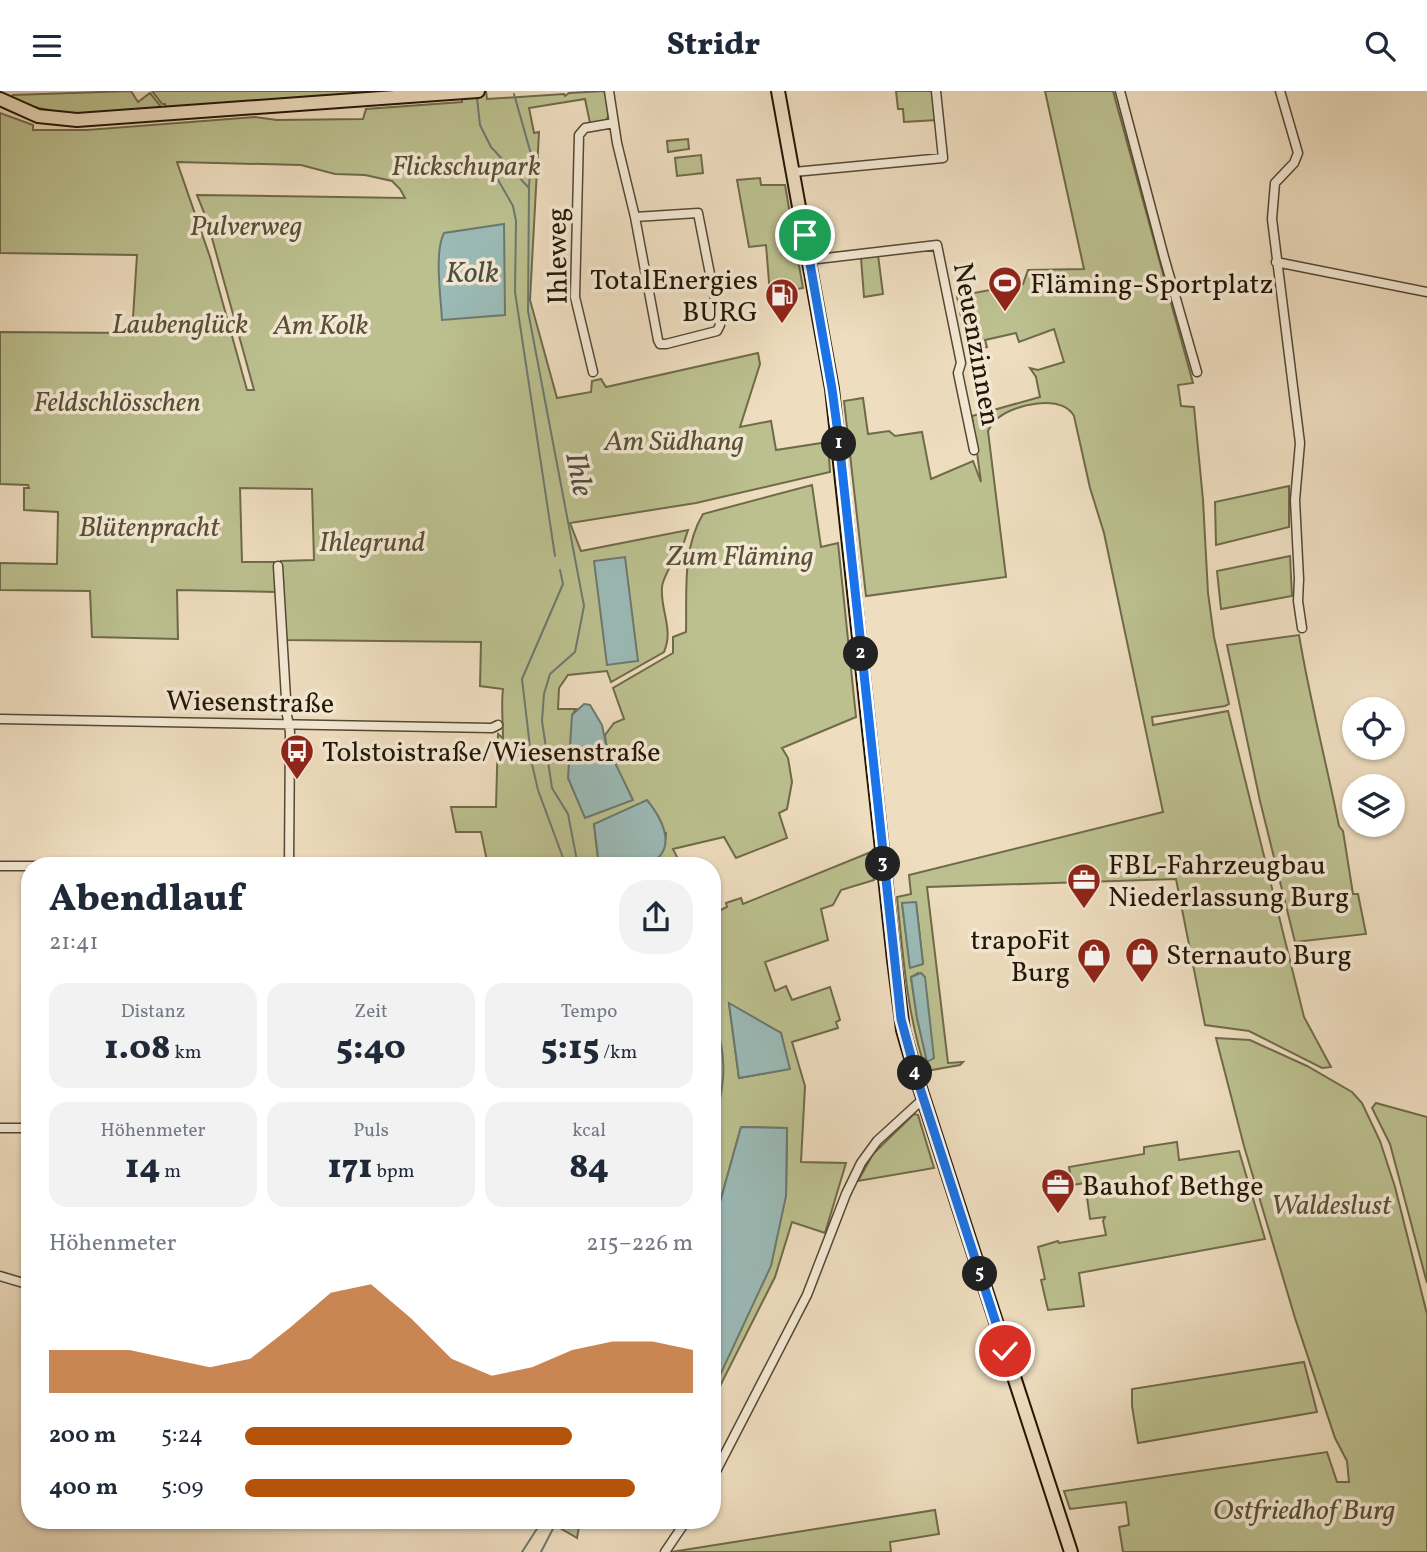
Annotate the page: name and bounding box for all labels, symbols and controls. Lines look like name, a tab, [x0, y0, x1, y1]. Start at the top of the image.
text: Stridr	[667, 24, 760, 68]
icon: menu	[28, 27, 66, 65]
icon: search	[1361, 27, 1399, 65]
park label: Flickschupark	[391, 148, 541, 187]
pin	[775, 205, 835, 265]
street label: Ihleweg	[538, 207, 579, 305]
park label: Pulverweg	[190, 208, 302, 247]
icon: arrive	[786, 216, 824, 254]
water label: Kolk	[445, 253, 499, 295]
street label: Neuenzinnen	[942, 259, 1009, 429]
place label: TotalEnergies BURG	[590, 262, 758, 333]
sports icon: Fläming-Sportplatz	[986, 264, 1024, 313]
place label: Fläming-Sportplatz	[1030, 266, 1273, 305]
fuel station icon: TotalEnergies BURG	[763, 276, 801, 325]
park label: Laubenglück	[112, 306, 248, 345]
park label: Am Kolk	[272, 307, 369, 346]
park label: Feldschlösschen	[33, 384, 201, 423]
park label: Am Südhang	[603, 423, 744, 462]
pin: 1	[822, 427, 856, 461]
text: 1	[835, 430, 842, 456]
water label: Ihle	[553, 449, 603, 500]
park label: Blütenpracht	[79, 509, 220, 548]
park label: Ihlegrund	[319, 524, 425, 563]
park label: Zum Fläming	[666, 538, 813, 577]
pin: 2	[844, 637, 878, 671]
text: 2	[856, 640, 865, 666]
street label: Wiesenstraße	[165, 683, 334, 724]
map controls	[1342, 697, 1405, 837]
button: locate	[1342, 697, 1405, 760]
bus stop icon: Tolstoistraße/Wiesenstraße	[278, 732, 316, 781]
place label: Tolstoistraße/Wiesenstraße	[322, 734, 660, 773]
button: layers	[1342, 774, 1405, 837]
pin: 3	[866, 847, 900, 881]
place label: FBL-Fahrzeugbau Niederlassung Burg	[1108, 847, 1349, 918]
text: 3	[878, 850, 887, 876]
office icon: FBL-Fahrzeugbau Niederlassung Burg	[1065, 861, 1103, 910]
text: Abendlauf	[49, 874, 243, 927]
button: share	[619, 880, 693, 954]
place label: trapoFit Burg	[970, 922, 1070, 993]
text: 21:41	[49, 927, 98, 959]
shop icon: Sternauto Burg	[1123, 935, 1161, 984]
shop icon: trapoFit Burg	[1075, 936, 1113, 985]
place label: Sternauto Burg	[1166, 937, 1352, 976]
text: Distanz	[121, 999, 185, 1025]
text: Zeit	[354, 999, 388, 1025]
text: Tempo	[561, 999, 617, 1025]
text: 1.08	[104, 1025, 171, 1073]
text: 5:40	[336, 1025, 406, 1073]
text: 5:15	[541, 1025, 599, 1073]
text: km	[171, 1040, 202, 1066]
text: /km	[599, 1040, 637, 1066]
pin: 4	[898, 1055, 932, 1091]
text: 4	[909, 1059, 920, 1085]
text: Höhenmeter	[100, 1118, 206, 1144]
text: Puls	[353, 1118, 389, 1144]
text: kcal	[572, 1118, 606, 1144]
text: 14	[125, 1144, 160, 1192]
text: 171	[327, 1144, 373, 1192]
text: 84	[569, 1144, 609, 1192]
text: m	[160, 1159, 181, 1185]
text: bpm	[373, 1159, 415, 1185]
office icon: Bauhof Bethge	[1039, 1166, 1077, 1215]
place label: Bauhof Bethge	[1082, 1168, 1264, 1207]
park label: Waldeslust	[1271, 1187, 1392, 1226]
text: Höhenmeter	[49, 1228, 176, 1260]
text: 215–226 m	[586, 1228, 693, 1260]
pin: 5	[962, 1257, 998, 1291]
text: 5	[975, 1260, 984, 1286]
pin	[975, 1321, 1035, 1381]
icon: check	[986, 1332, 1024, 1370]
text: 200 m	[49, 1420, 116, 1452]
text: 5:24	[161, 1420, 203, 1452]
text: 400 m	[49, 1472, 118, 1504]
text: 5:09	[161, 1472, 203, 1504]
park label: Ostfriedhof Burg	[1213, 1492, 1395, 1531]

